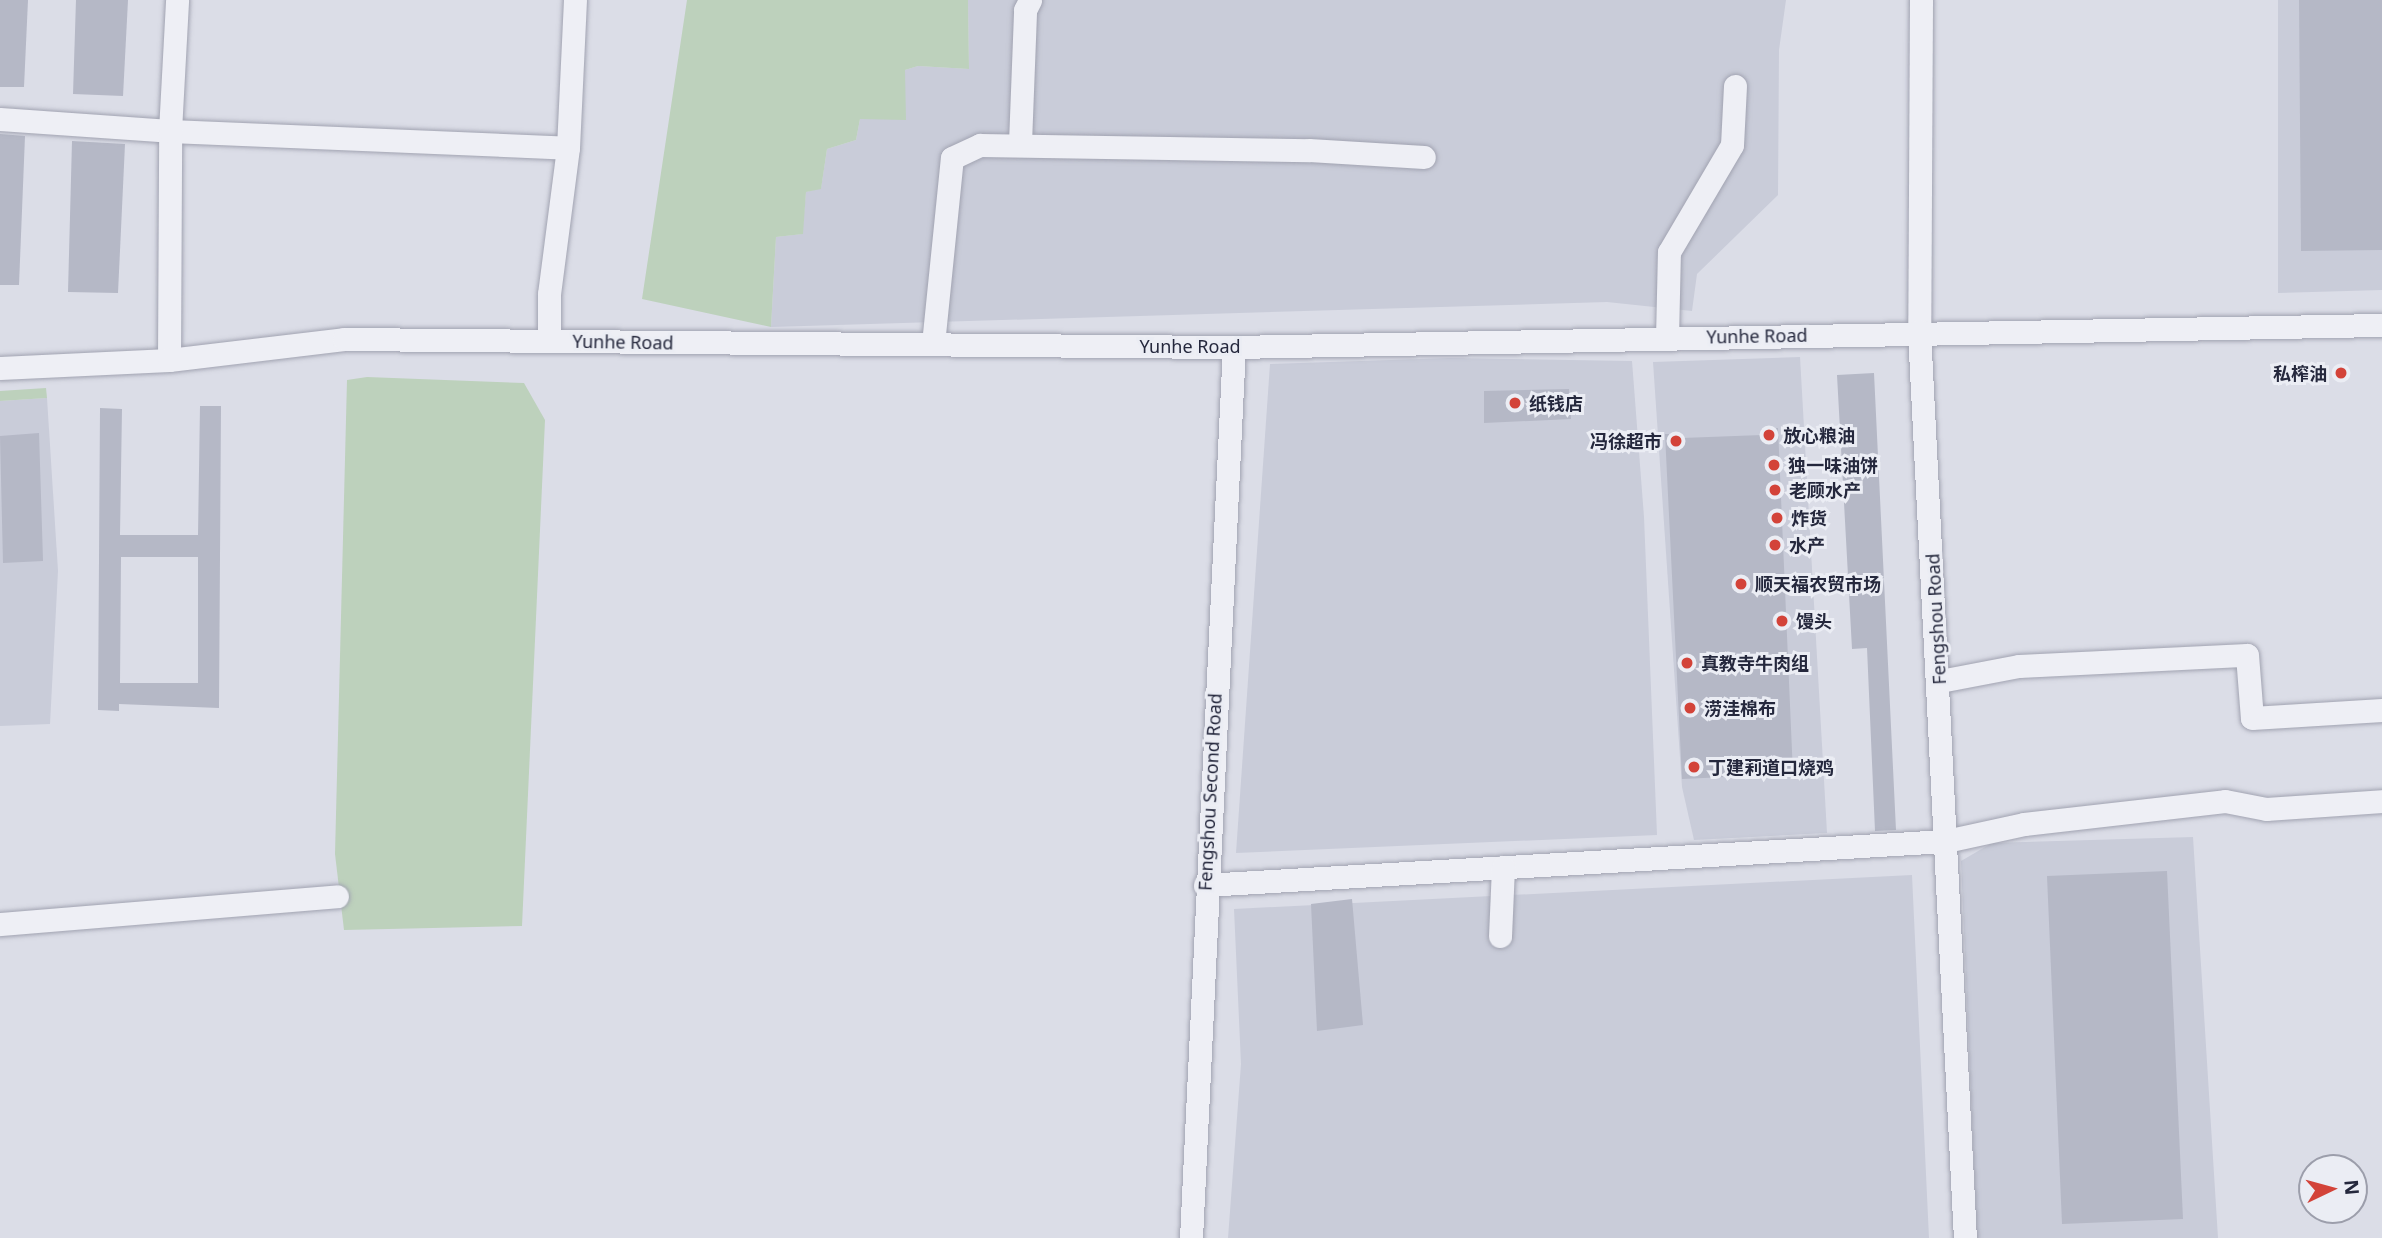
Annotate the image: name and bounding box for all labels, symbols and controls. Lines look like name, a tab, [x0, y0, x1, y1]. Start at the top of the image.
street label: Yunhe Road	[1706, 324, 1808, 348]
street label: Yunhe Road	[572, 330, 674, 354]
street label: Yunhe Road	[1139, 335, 1241, 357]
place label: 私榨油	[2273, 362, 2327, 384]
marker: 私榨油	[2333, 365, 2349, 381]
place label: 纸钱店	[1529, 392, 1583, 414]
marker: 纸钱店	[1507, 395, 1523, 411]
place label: 放心粮油	[1783, 424, 1855, 446]
marker: 放心粮油	[1761, 427, 1777, 443]
place label: 冯徐超市	[1590, 430, 1662, 452]
marker: 冯徐超市	[1668, 433, 1684, 449]
place label: 独一味油饼	[1788, 454, 1878, 476]
marker: 独一味油饼	[1766, 457, 1782, 473]
place label: 老顾水产	[1789, 479, 1861, 501]
marker: 老顾水产	[1767, 482, 1783, 498]
place label: 炸货	[1791, 507, 1827, 529]
marker: 炸货	[1769, 510, 1785, 526]
place label: 水产	[1789, 534, 1825, 556]
marker: 水产	[1767, 537, 1783, 553]
street label: Fengshou Road	[1922, 553, 1950, 685]
place label: 顺天福农贸市场	[1755, 573, 1881, 595]
marker: 顺天福农贸市场	[1733, 576, 1749, 592]
place label: 馒头	[1796, 610, 1832, 632]
marker: 馒头	[1774, 613, 1790, 629]
place label: 真教寺牛肉组	[1701, 652, 1809, 674]
marker: 真教寺牛肉组	[1679, 655, 1695, 671]
street label: Fengshou Second Road	[1194, 693, 1226, 891]
place label: 涝洼棉布	[1704, 697, 1776, 719]
marker: 涝洼棉布	[1682, 700, 1698, 716]
place label: 丁建莉道口烧鸡	[1708, 756, 1834, 778]
marker: 丁建莉道口烧鸡	[1686, 759, 1702, 775]
north arrow	[2298, 1154, 2368, 1224]
text: N	[2338, 1179, 2366, 1196]

